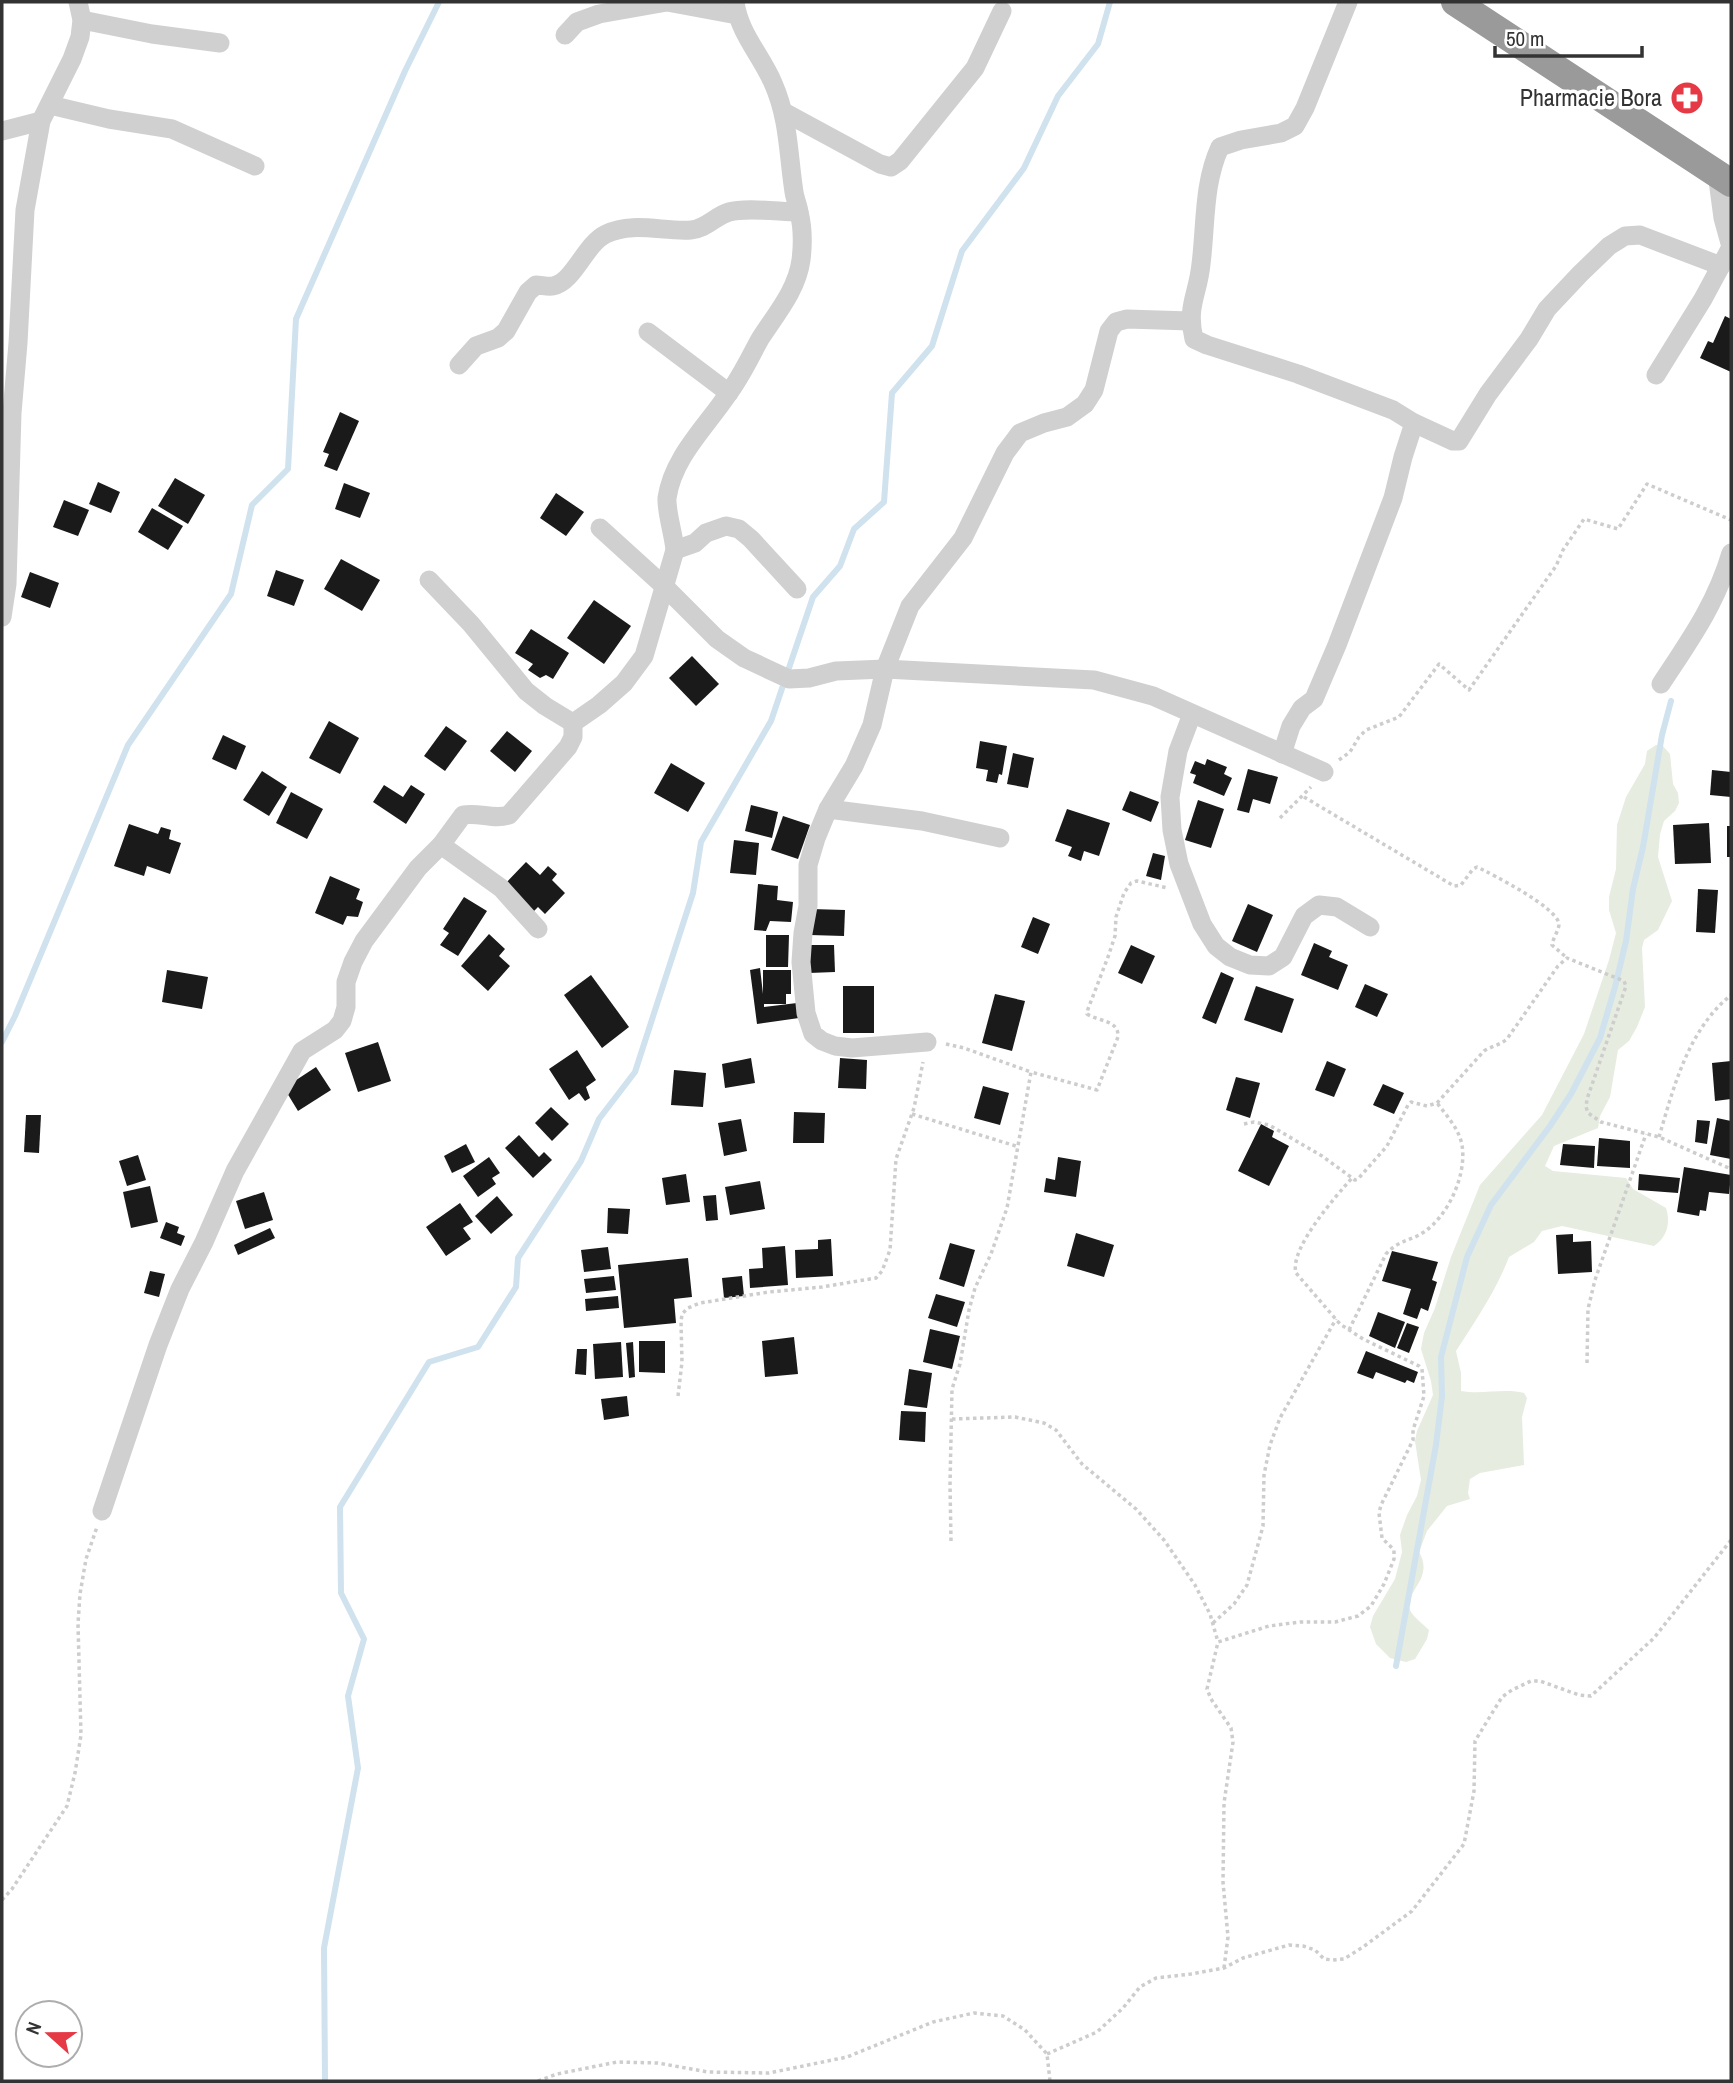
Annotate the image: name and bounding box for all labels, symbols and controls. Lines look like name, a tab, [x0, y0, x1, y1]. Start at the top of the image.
scale bar	[1495, 14, 1642, 58]
text: 50 m	[1506, 24, 1544, 53]
pharmacy icon: Pharmacie Bora	[1668, 79, 1706, 117]
place label: Pharmacie Bora	[1520, 81, 1662, 113]
north arrow	[14, 1999, 84, 2069]
text: N	[19, 2018, 47, 2038]

